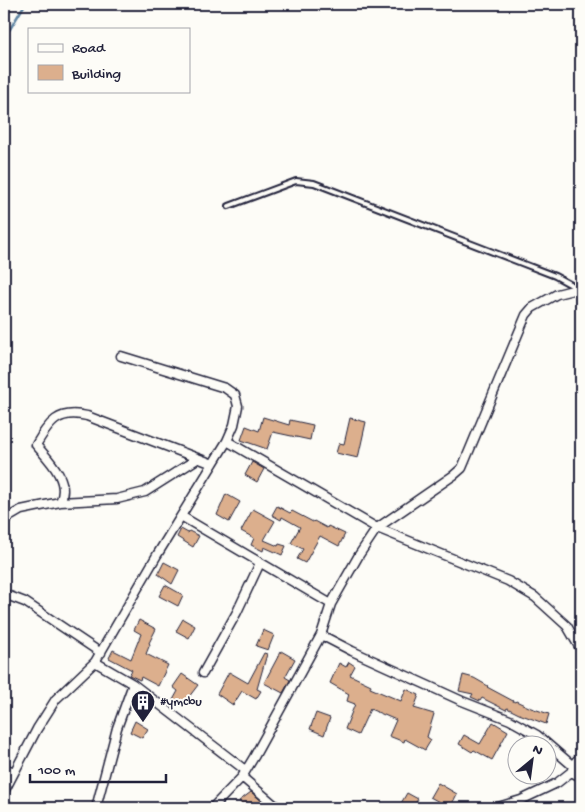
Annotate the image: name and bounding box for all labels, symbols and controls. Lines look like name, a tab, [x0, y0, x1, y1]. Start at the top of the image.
legend	[28, 28, 190, 92]
text: Road	[72, 40, 106, 58]
text: Building	[71, 66, 121, 84]
building icon: #ymcbu	[130, 689, 156, 723]
place label: #ymcbu	[160, 694, 202, 711]
north arrow	[508, 734, 558, 784]
text: N	[529, 741, 545, 760]
scale bar	[30, 752, 166, 784]
text: 100 m	[37, 762, 76, 780]

